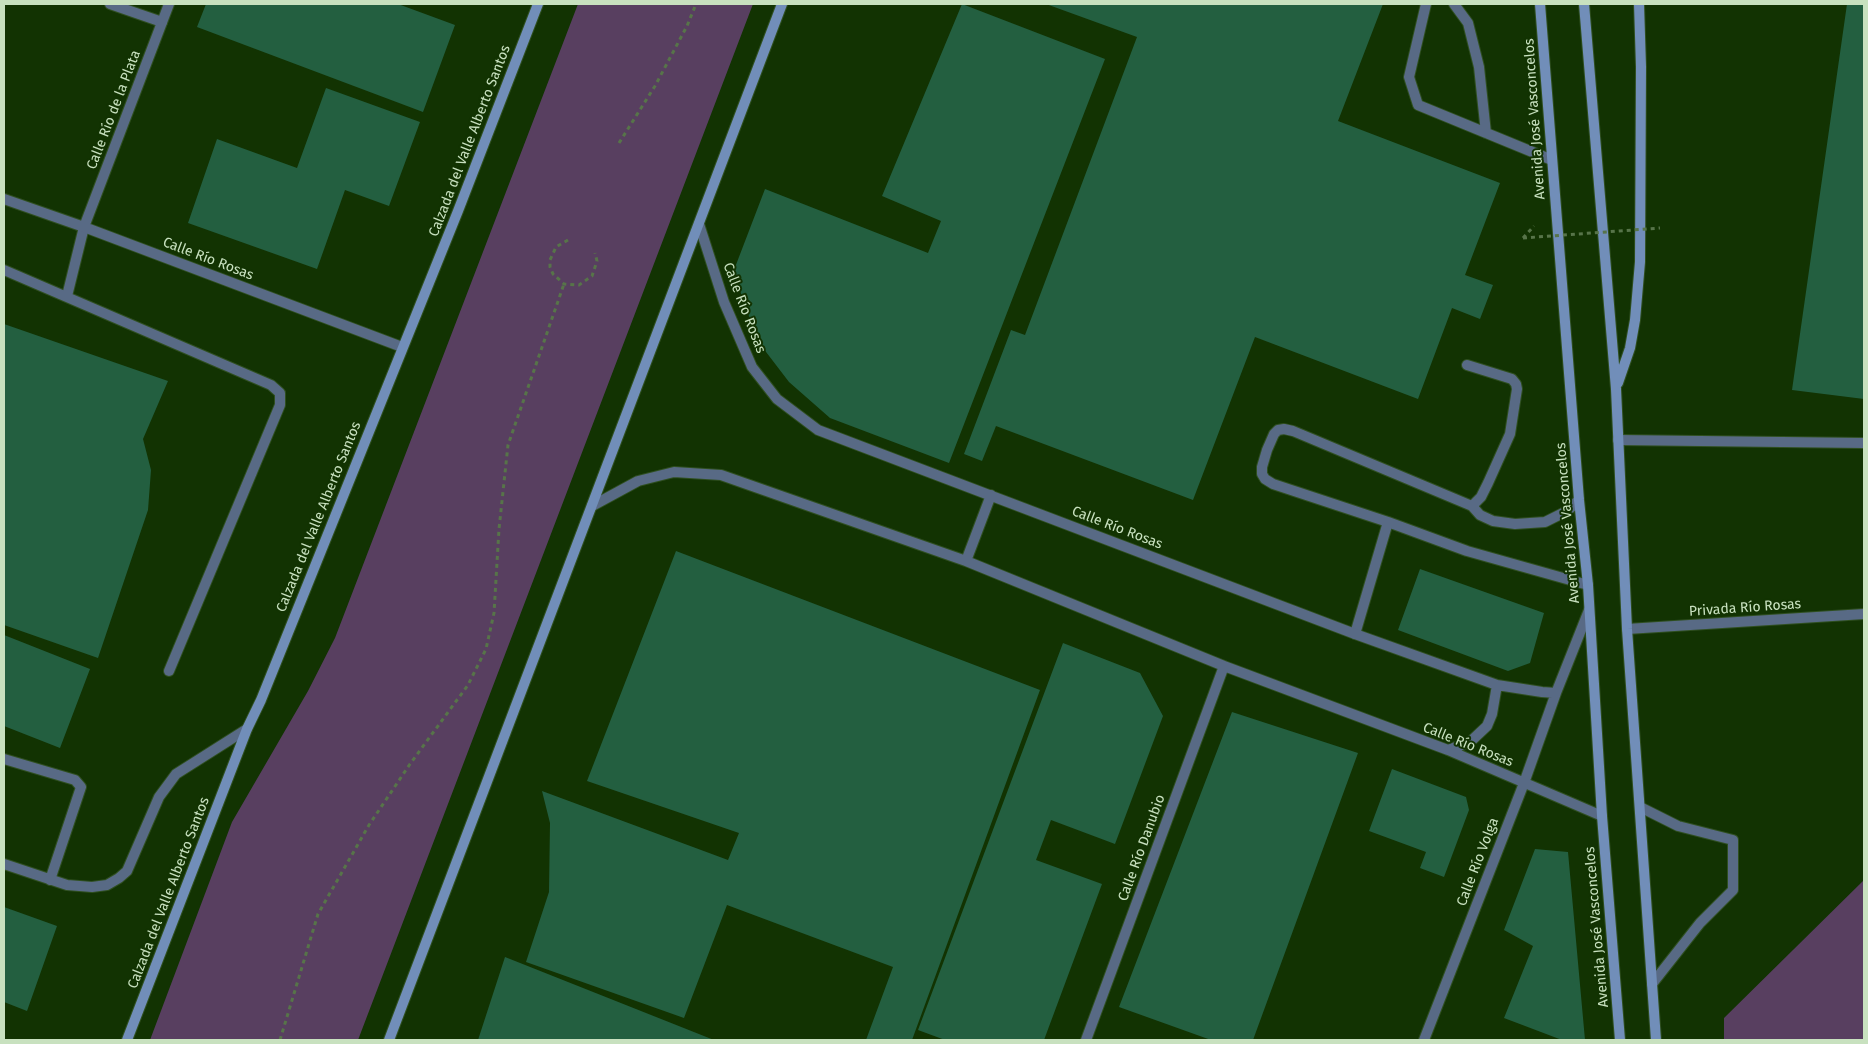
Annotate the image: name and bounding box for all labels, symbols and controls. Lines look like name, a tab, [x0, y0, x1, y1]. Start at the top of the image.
street label: Avenida José Vasconcelos	[1521, 38, 1549, 200]
street label: Calzada del Valle Alberto Santos	[426, 43, 514, 239]
street label: Calle Río de la Plata	[84, 48, 144, 172]
street label: Calle Río Rosas	[160, 234, 256, 284]
street label: Calle Río Rosas	[719, 260, 769, 356]
street label: Calzada del Valle Alberto Santos	[273, 419, 365, 615]
street label: Avenida José Vasconcelos	[1553, 442, 1583, 604]
street label: Calle Río Rosas	[1069, 503, 1165, 553]
street label: Privada Río Rosas	[1688, 596, 1802, 620]
street label: Calle Río Rosas	[1420, 719, 1516, 771]
street label: Calle Río Danubio	[1115, 792, 1169, 904]
street label: Calzada del Valle Alberto Santos	[125, 795, 213, 991]
street label: Calle Río Volga	[1453, 815, 1503, 909]
street label: Avenida José Vasconcelos	[1582, 846, 1612, 1008]

